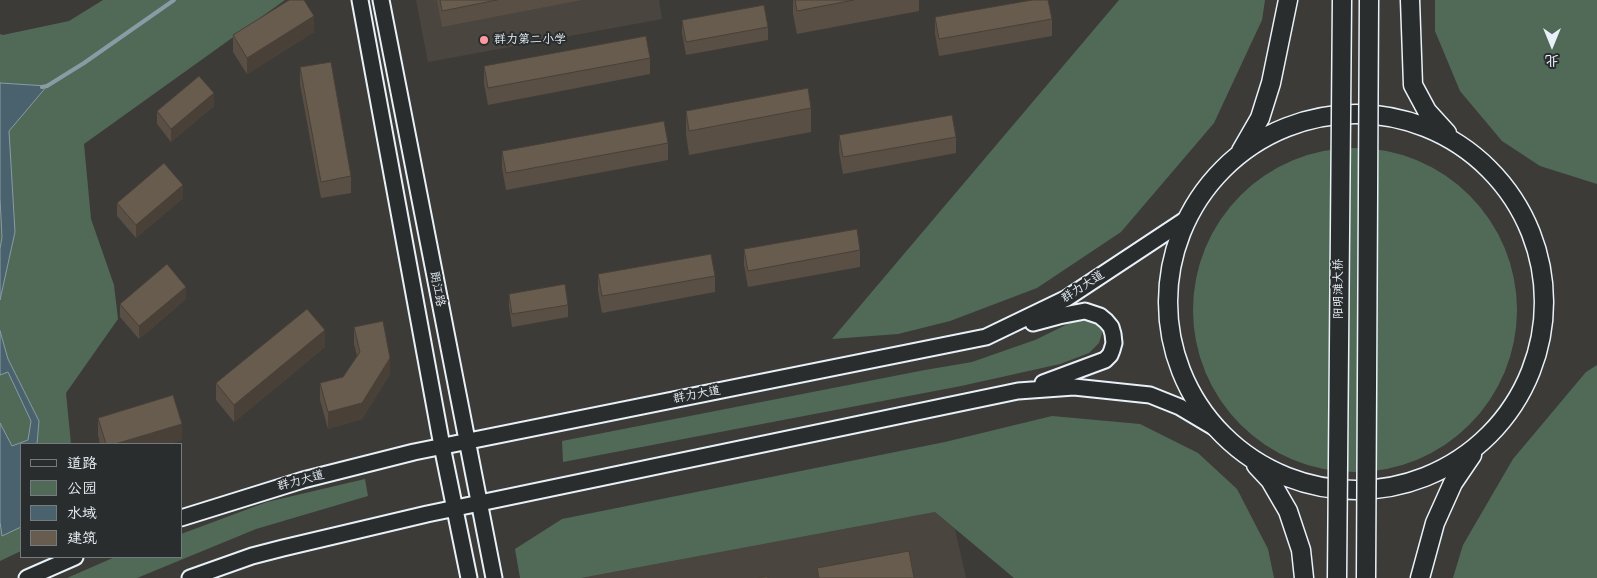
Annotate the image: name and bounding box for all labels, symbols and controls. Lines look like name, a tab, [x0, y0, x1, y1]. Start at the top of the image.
north arrow	[1527, 20, 1577, 70]
place label: 群力第二小学	[494, 33, 566, 47]
marker: 群力第二小学	[478, 34, 490, 46]
text: 北	[1545, 52, 1559, 69]
street label: 阳明滩大桥	[1332, 259, 1346, 319]
street label: 群力大道	[1059, 268, 1107, 306]
street label: 朗江路	[426, 270, 448, 308]
street label: 群力大道	[672, 383, 722, 407]
legend	[20, 443, 182, 558]
text: 道路	[67, 454, 97, 473]
street label: 群力大道	[276, 468, 326, 494]
text: 公园	[67, 479, 97, 498]
text: 水域	[67, 504, 97, 523]
text: 建筑	[67, 529, 97, 548]

